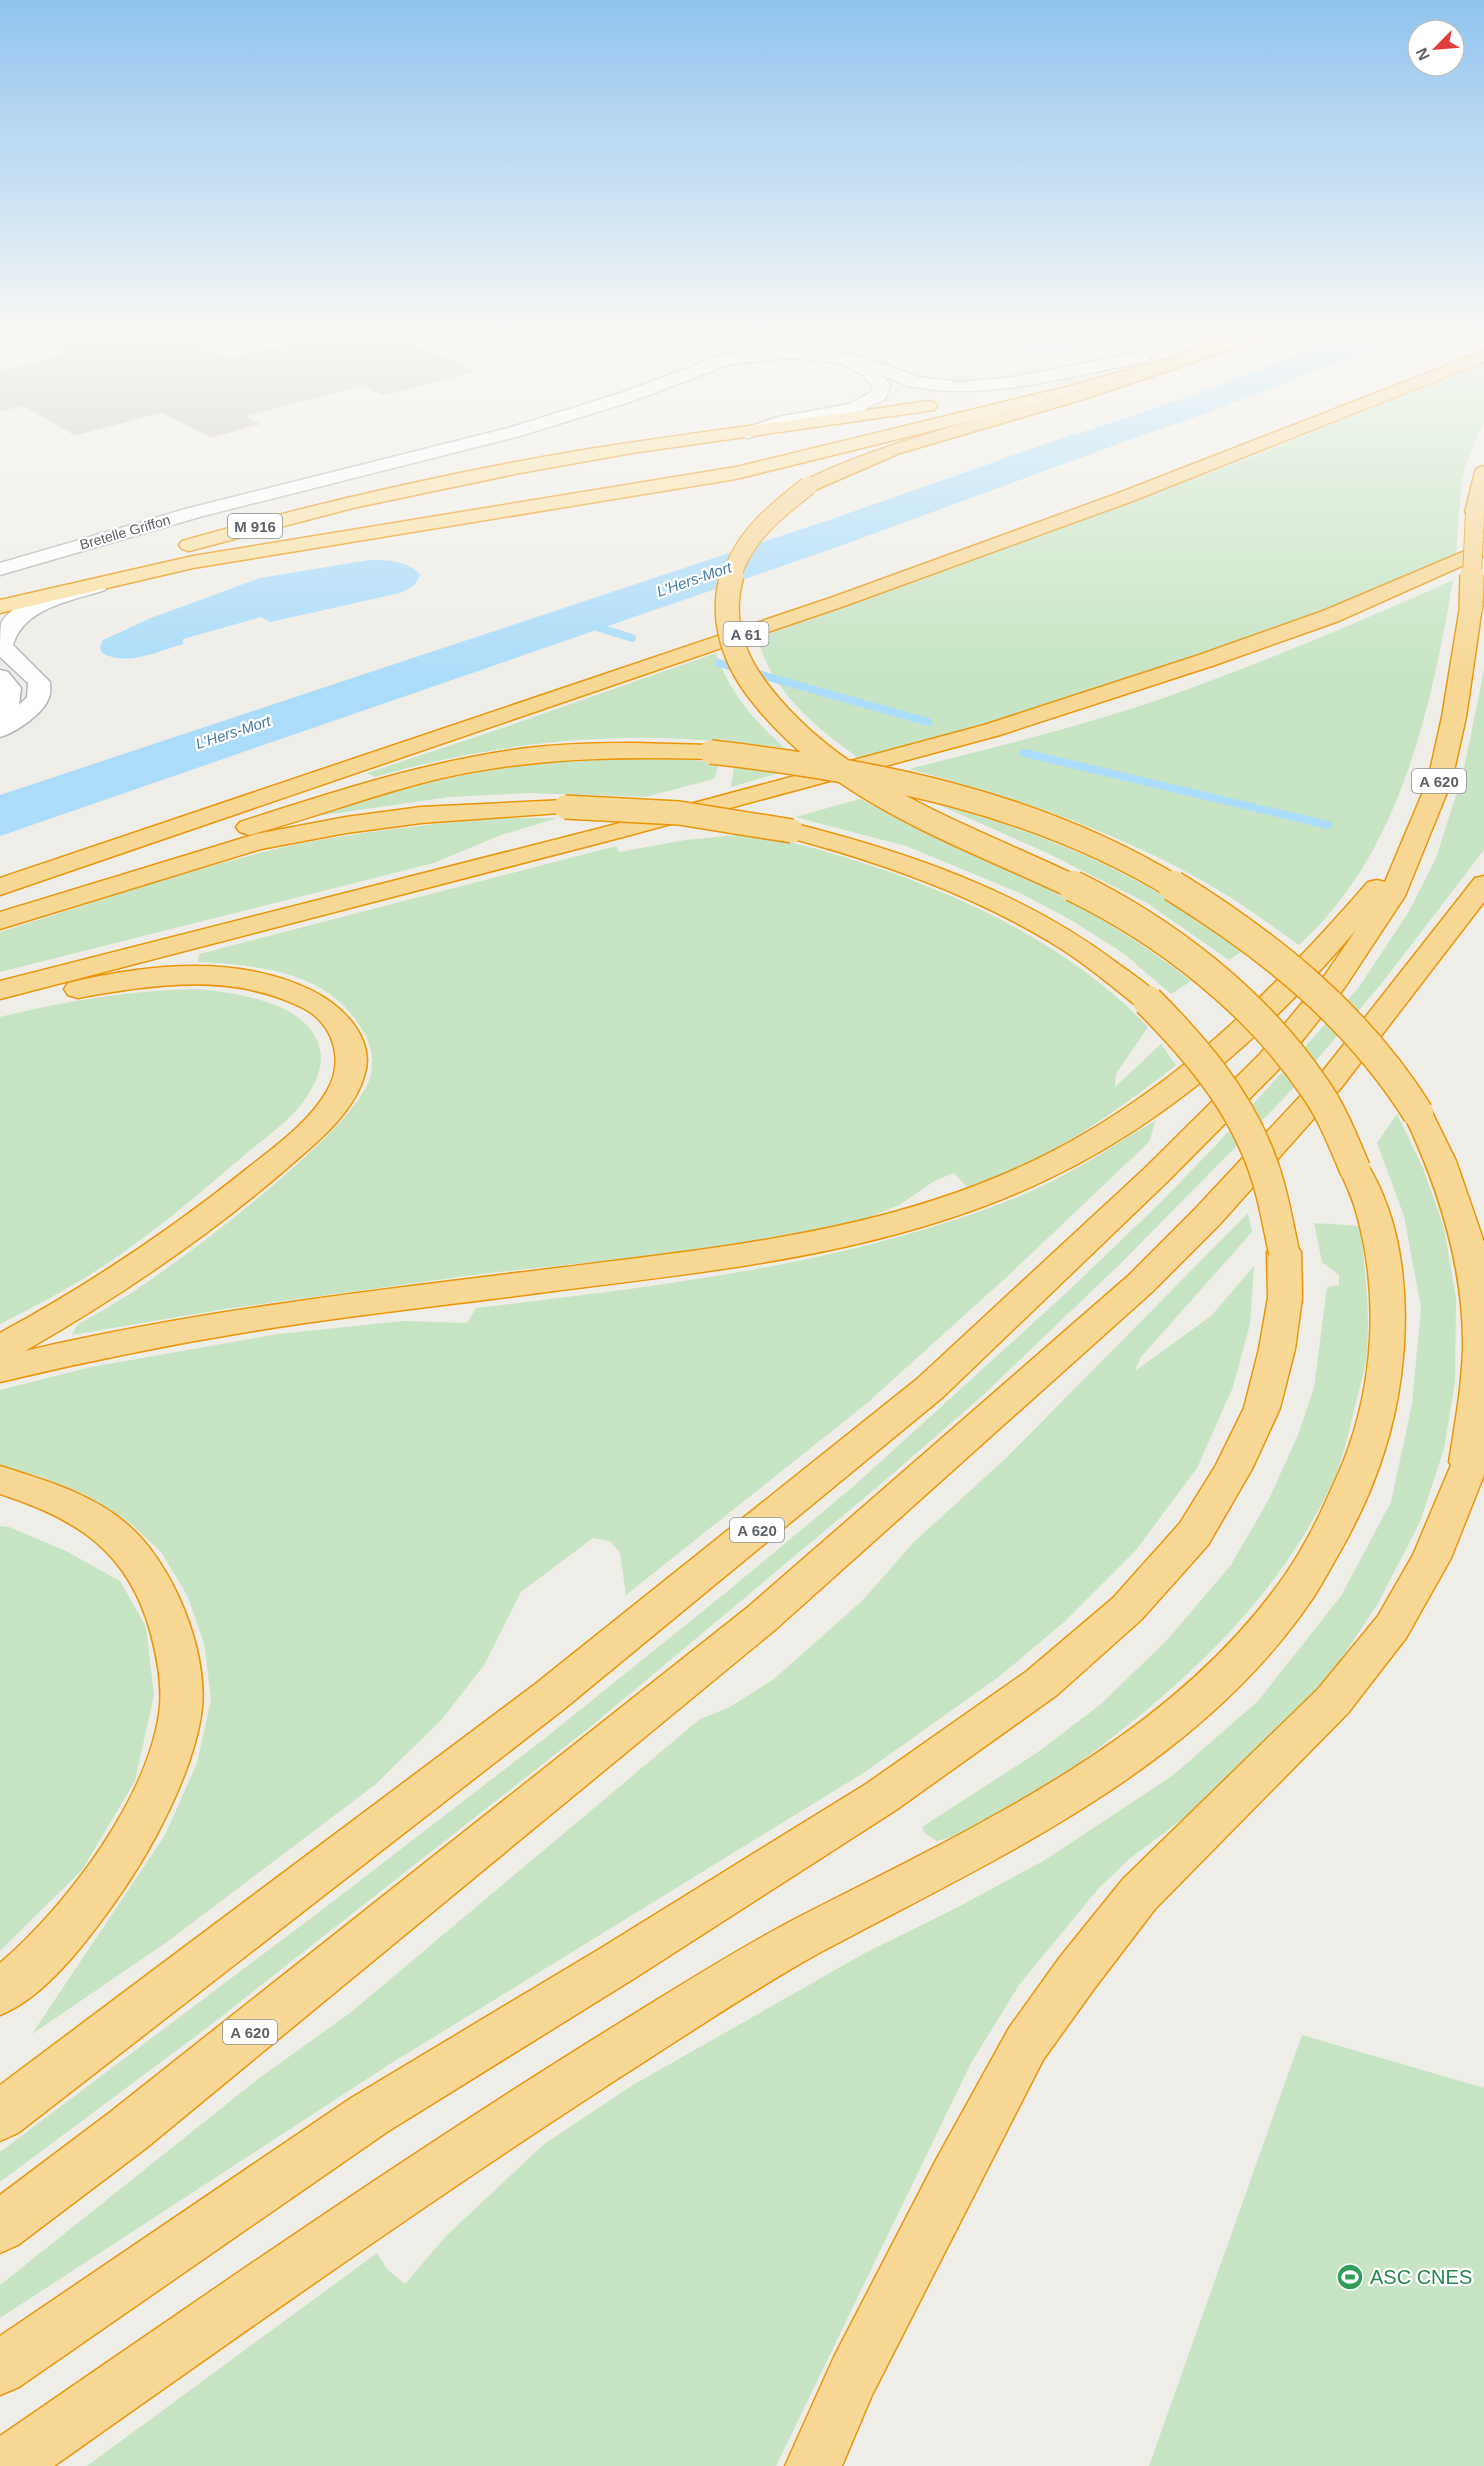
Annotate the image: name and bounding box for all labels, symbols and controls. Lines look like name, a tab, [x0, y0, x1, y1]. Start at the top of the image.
north arrow	[1406, 18, 1466, 78]
text: N	[1413, 45, 1433, 63]
street label: Bretelle Griffon	[78, 511, 172, 553]
road number: M 916	[228, 514, 282, 538]
water label: L'Hers-Mort	[654, 558, 734, 600]
road number: A 61	[724, 622, 768, 646]
water label: L'Hers-Mort	[193, 712, 273, 752]
road number: A 620	[1412, 769, 1466, 793]
road number: A 620	[730, 1518, 784, 1542]
road number: A 620	[223, 2020, 277, 2044]
sports icon: ASC CNES	[1335, 2262, 1365, 2292]
place label: ASC CNES	[1370, 2266, 1472, 2288]

